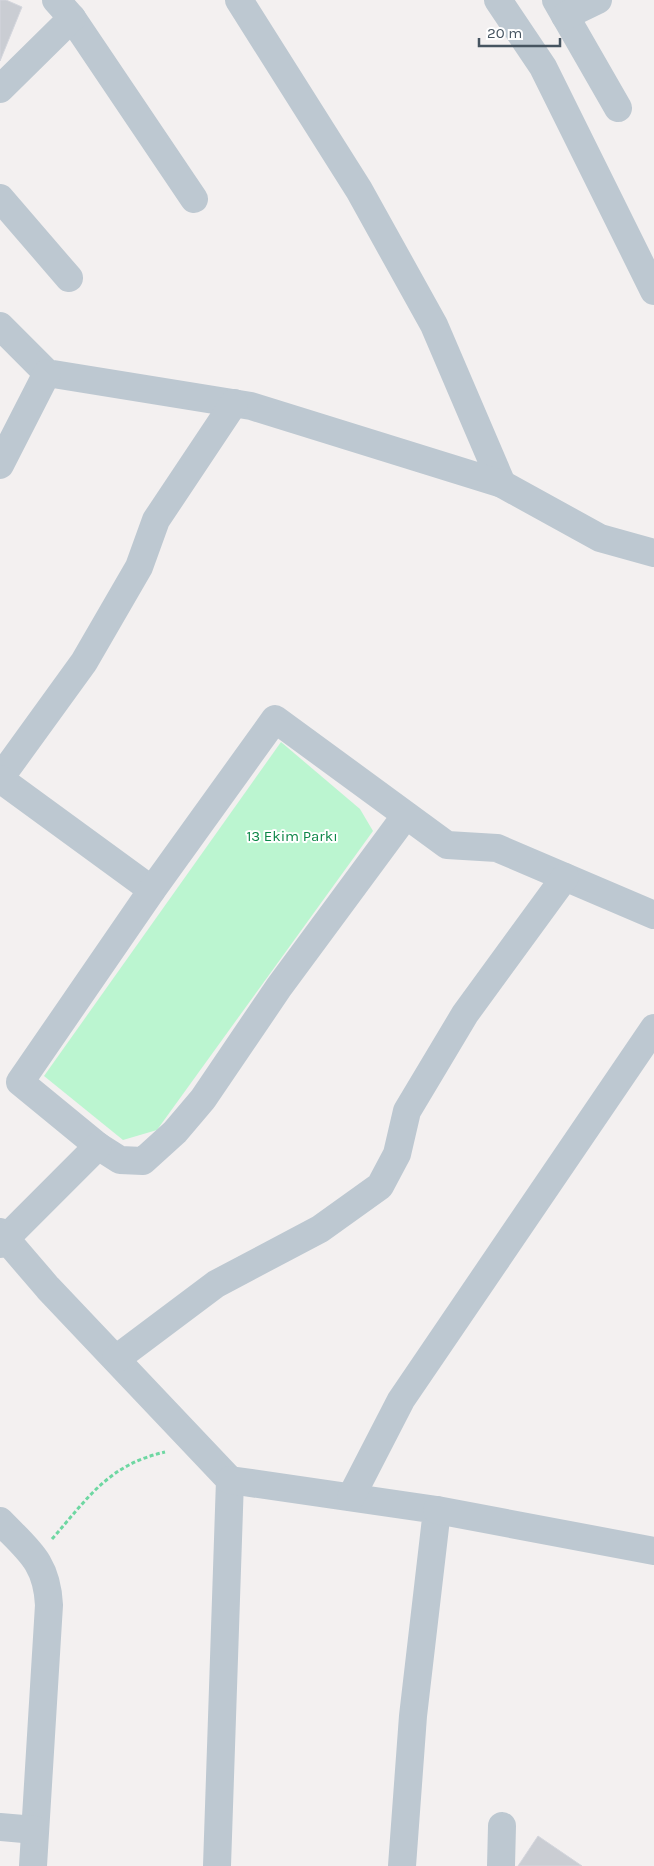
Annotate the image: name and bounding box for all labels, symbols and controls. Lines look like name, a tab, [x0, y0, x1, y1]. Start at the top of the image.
scale bar	[479, 15, 560, 47]
text: 20 m	[487, 24, 522, 42]
park label: 13 Ekim Parkı	[246, 827, 338, 845]

